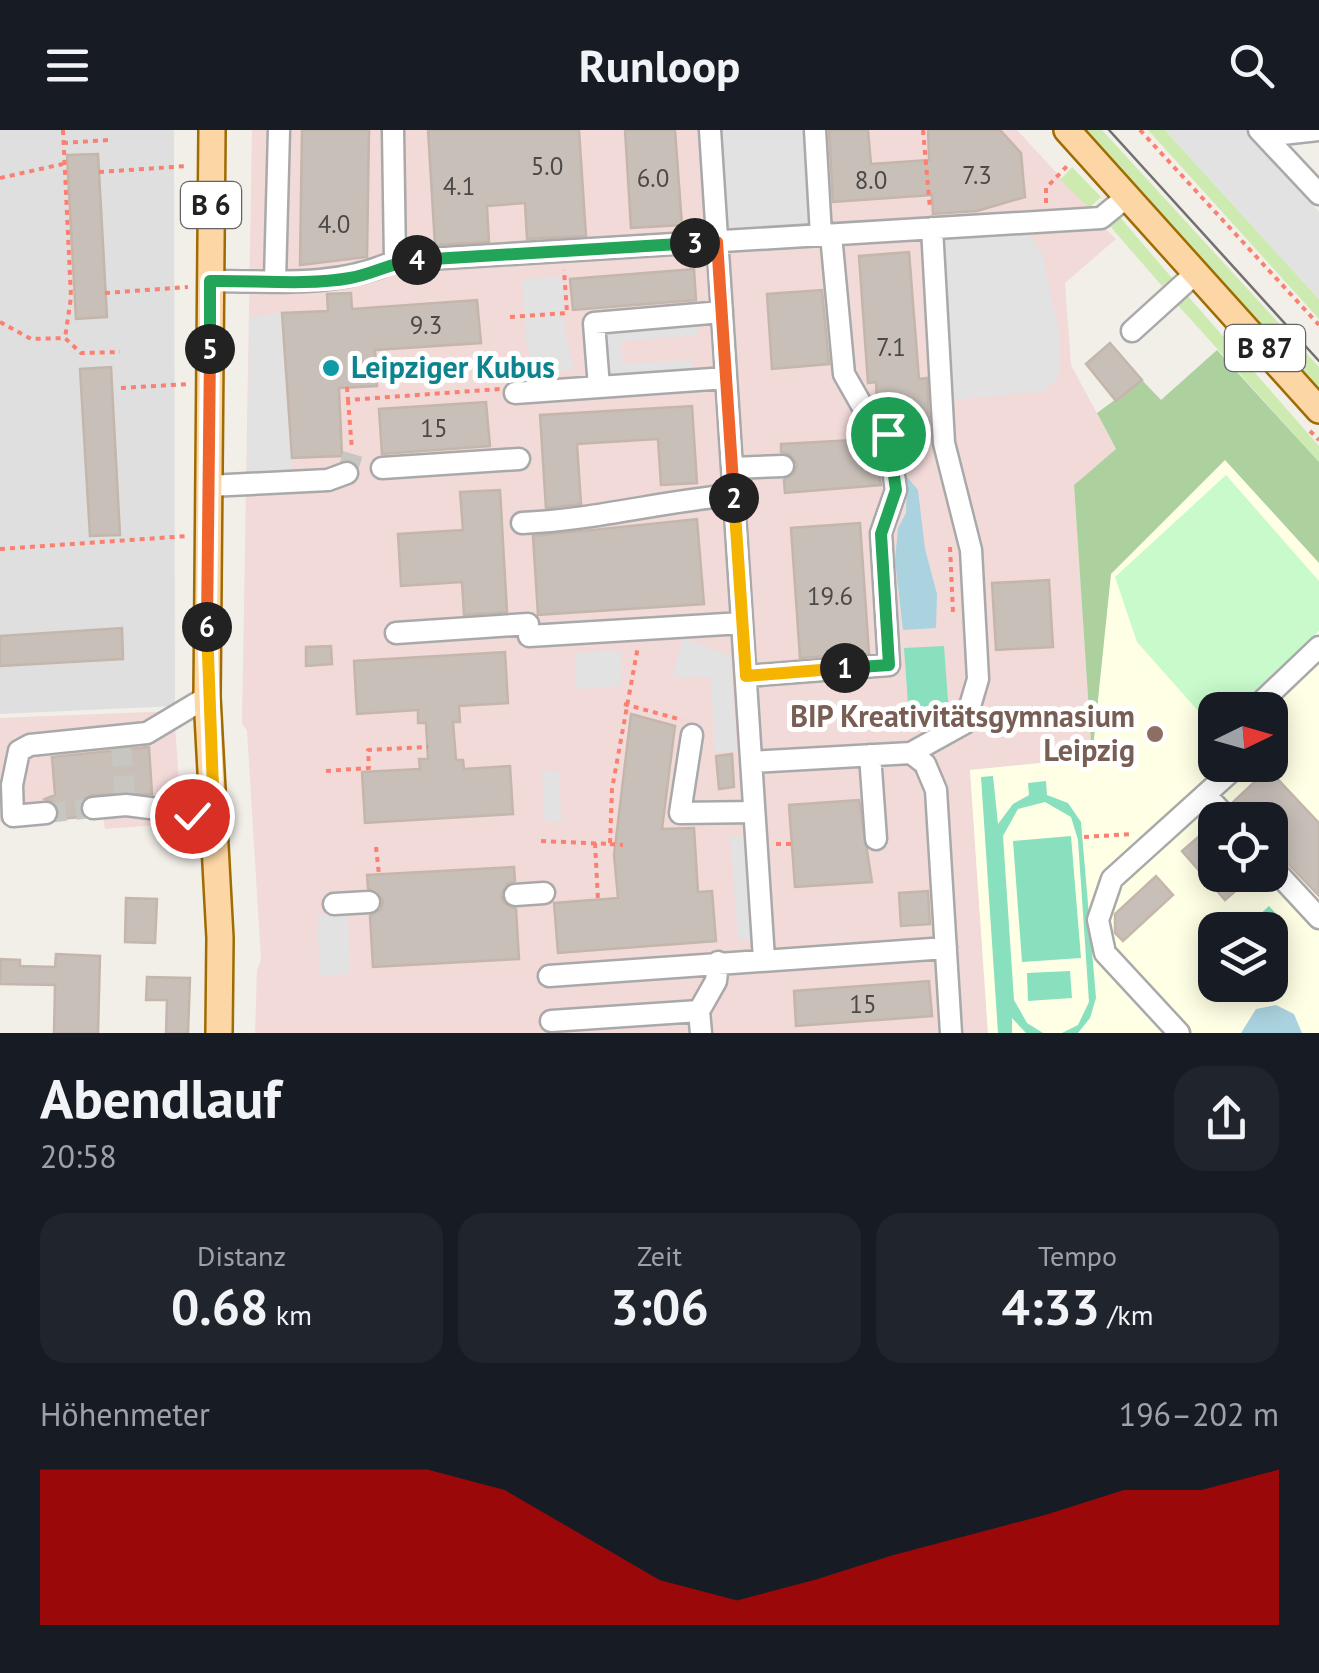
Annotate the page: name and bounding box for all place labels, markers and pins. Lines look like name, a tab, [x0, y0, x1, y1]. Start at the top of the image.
pin: 3	[670, 218, 720, 268]
pin: 4	[392, 235, 442, 285]
pin: 5	[185, 324, 235, 374]
place label: Leipziger Kubus	[351, 347, 555, 386]
marker: Leipziger Kubus	[320, 357, 342, 379]
pin	[846, 392, 931, 477]
pin: 2	[709, 473, 759, 523]
pin: 6	[182, 602, 232, 652]
pin: 1	[820, 643, 870, 693]
place label: BIP Kreativitätsgymnasium Leipzig	[790, 696, 1135, 769]
marker: BIP Kreativitätsgymnasium Leipzig	[1144, 723, 1166, 745]
pin	[150, 774, 235, 859]

